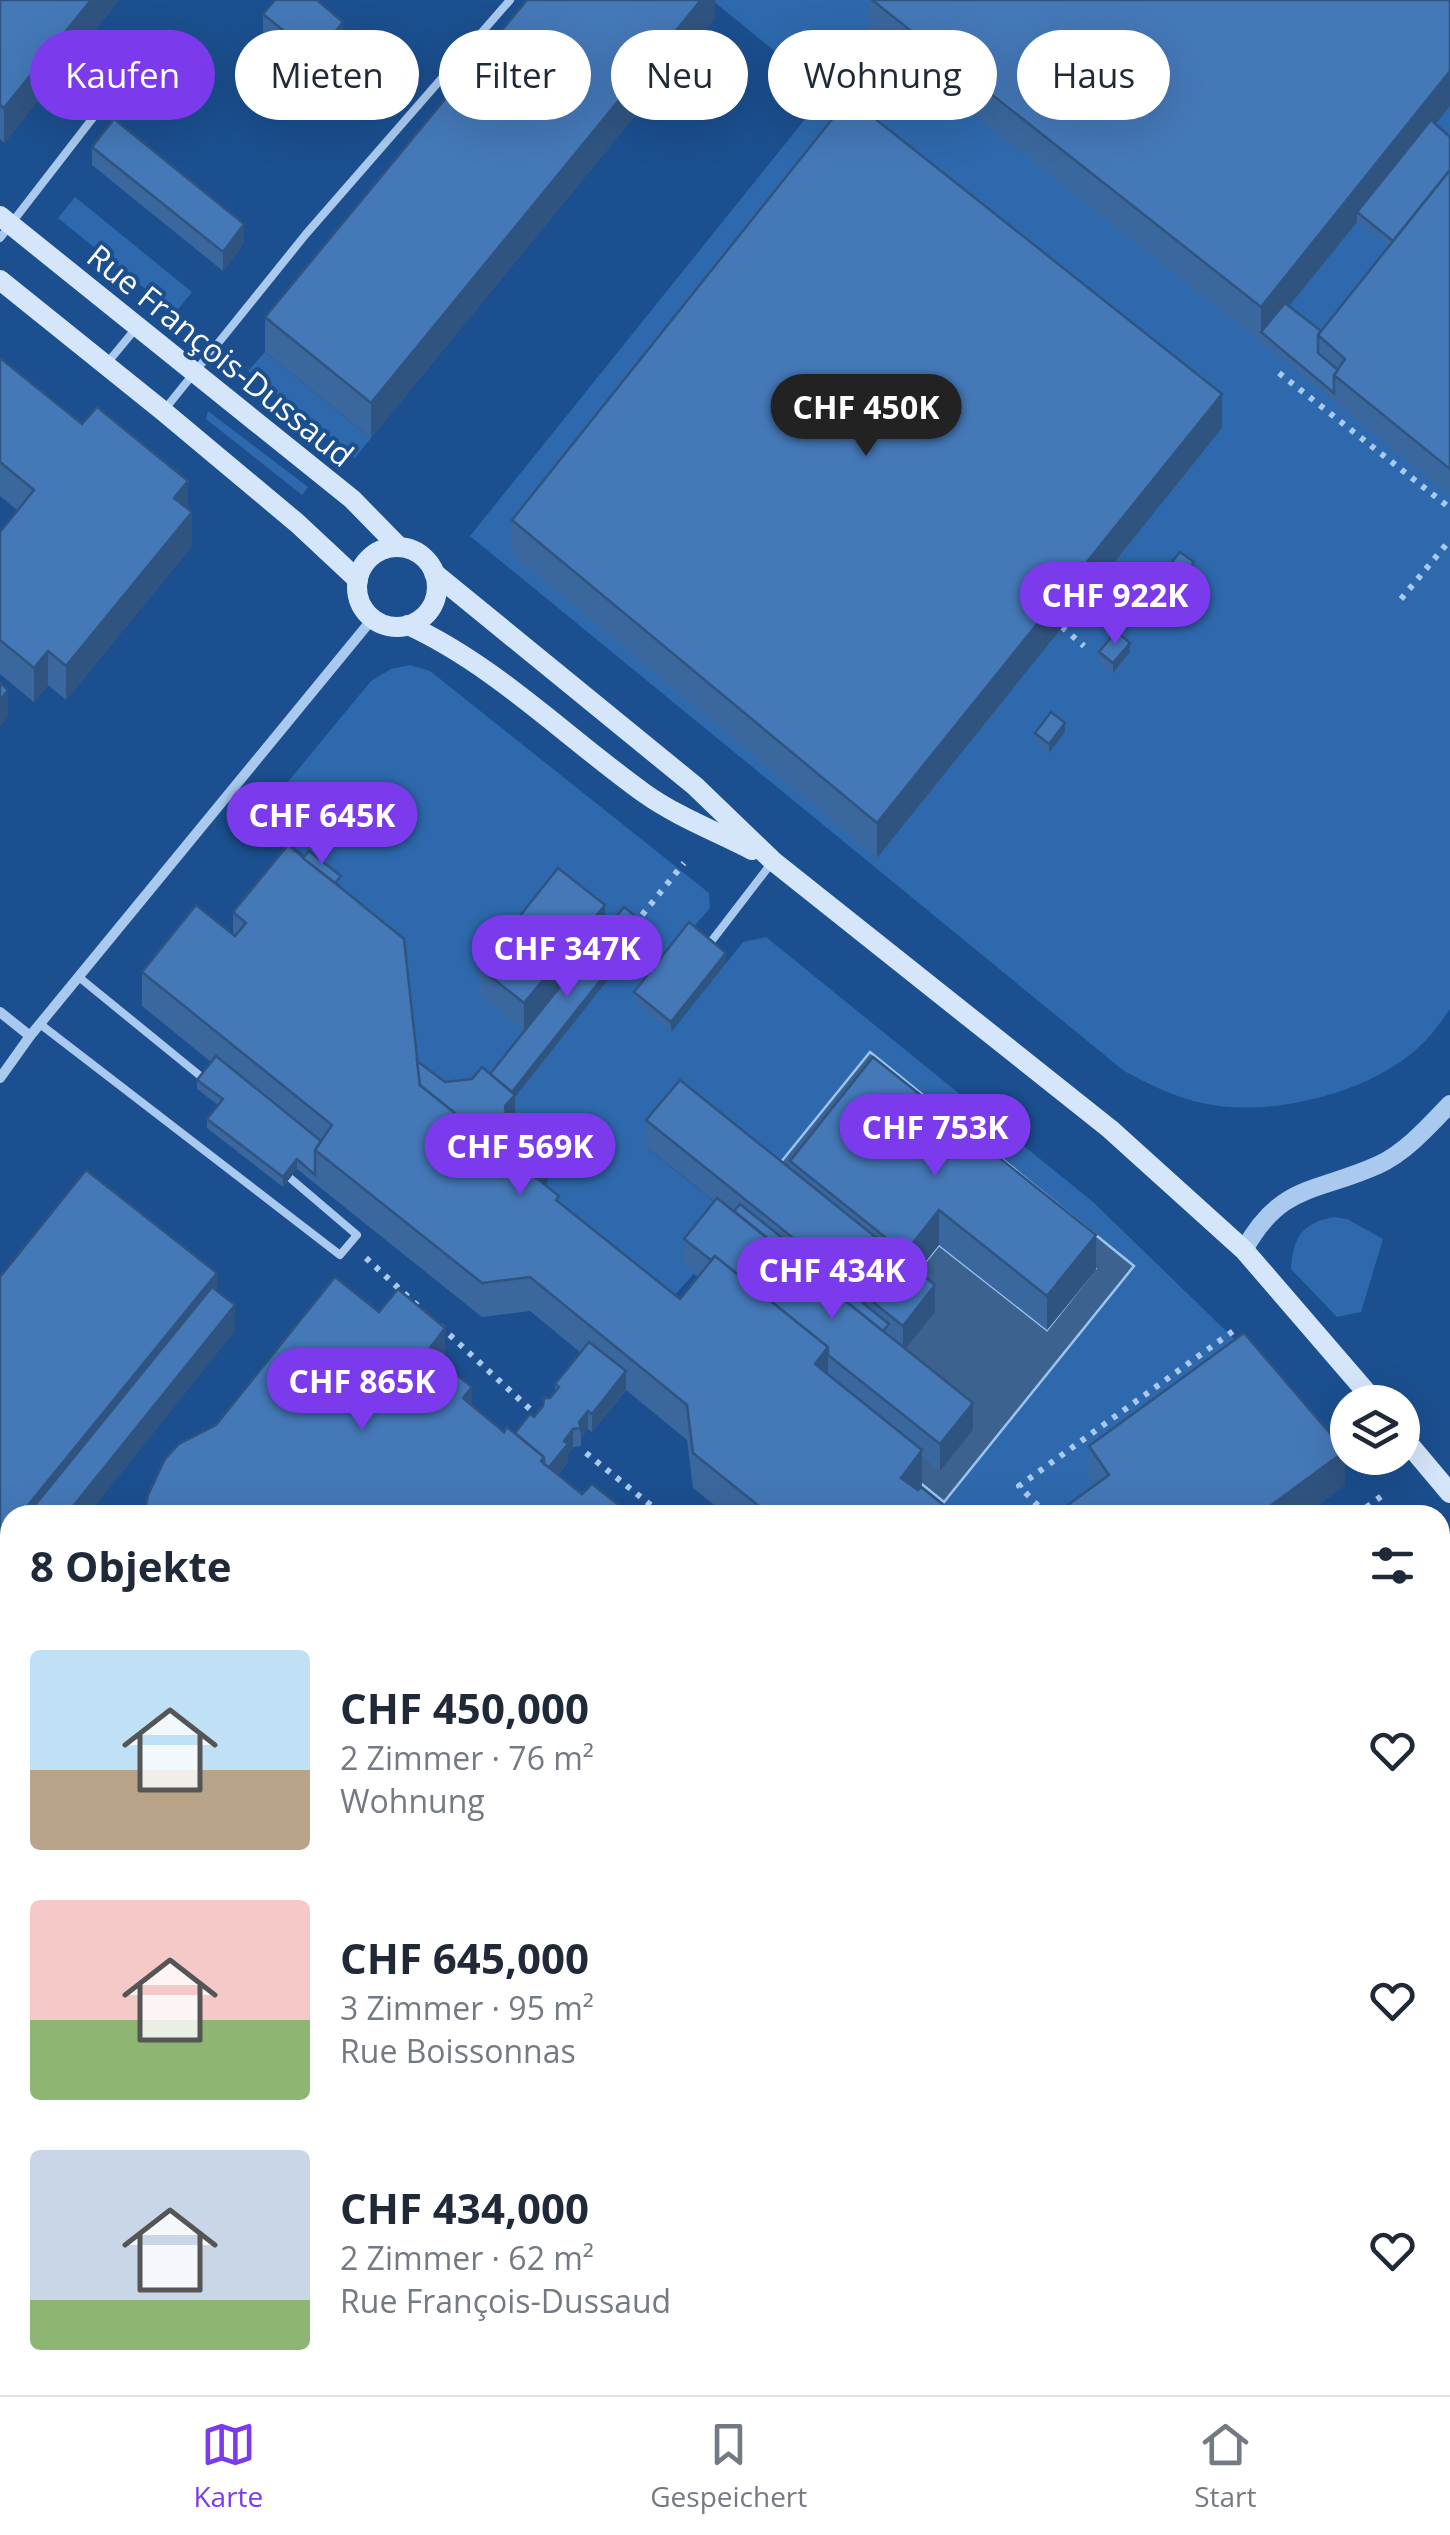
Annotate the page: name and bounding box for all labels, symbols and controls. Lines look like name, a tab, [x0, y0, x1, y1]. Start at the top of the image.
chip: Kaufen	[30, 30, 215, 120]
chip: Mieten	[235, 30, 419, 120]
chip: Filter	[439, 30, 591, 120]
chip: Neu	[611, 30, 748, 120]
chip: Wohnung	[768, 30, 997, 120]
chip: Haus	[1017, 30, 1170, 120]
street label: Rue François-Dussaud	[79, 234, 363, 476]
pin: CHF 450K	[763, 374, 969, 459]
text: CHF 450K	[793, 385, 939, 428]
pin: CHF 922K	[1012, 562, 1218, 647]
text: CHF 922K	[1042, 573, 1188, 616]
pin: CHF 645K	[219, 782, 425, 867]
text: CHF 645K	[249, 793, 395, 836]
pin: CHF 347K	[464, 915, 670, 1000]
text: CHF 347K	[494, 926, 640, 969]
pin: CHF 753K	[832, 1094, 1038, 1179]
text: CHF 753K	[862, 1105, 1008, 1148]
pin: CHF 569K	[417, 1113, 623, 1198]
text: CHF 569K	[447, 1124, 593, 1167]
pin: CHF 434K	[729, 1237, 935, 1322]
text: CHF 434K	[759, 1248, 905, 1291]
pin: CHF 865K	[259, 1348, 465, 1433]
text: CHF 865K	[289, 1359, 435, 1402]
map controls	[1330, 1385, 1420, 1475]
button: layers	[1330, 1385, 1420, 1475]
text: 8 Objekte	[30, 1537, 232, 1594]
icon: filters	[1365, 1538, 1420, 1593]
text: CHF 450,000	[340, 1679, 589, 1736]
icon: home	[110, 1690, 230, 1810]
icon: heart	[1365, 1723, 1420, 1778]
text: 2 Zimmer · 76 m²	[340, 1736, 594, 1779]
text: Wohnung	[340, 1779, 485, 1822]
text: CHF 645,000	[340, 1929, 589, 1986]
icon: home	[110, 1940, 230, 2060]
icon: heart	[1365, 1973, 1420, 2028]
text: 3 Zimmer · 95 m²	[340, 1986, 594, 2029]
text: Rue Boissonnas	[340, 2029, 576, 2072]
text: CHF 434,000	[340, 2179, 589, 2236]
icon: home	[110, 2190, 230, 2310]
icon: heart	[1365, 2223, 1420, 2278]
text: 2 Zimmer · 62 m²	[340, 2236, 594, 2279]
text: Rue François-Dussaud	[340, 2279, 671, 2322]
tab: Karte	[193, 2417, 263, 2515]
tab: Gespeichert	[650, 2417, 807, 2515]
tab: Start	[1194, 2417, 1257, 2515]

